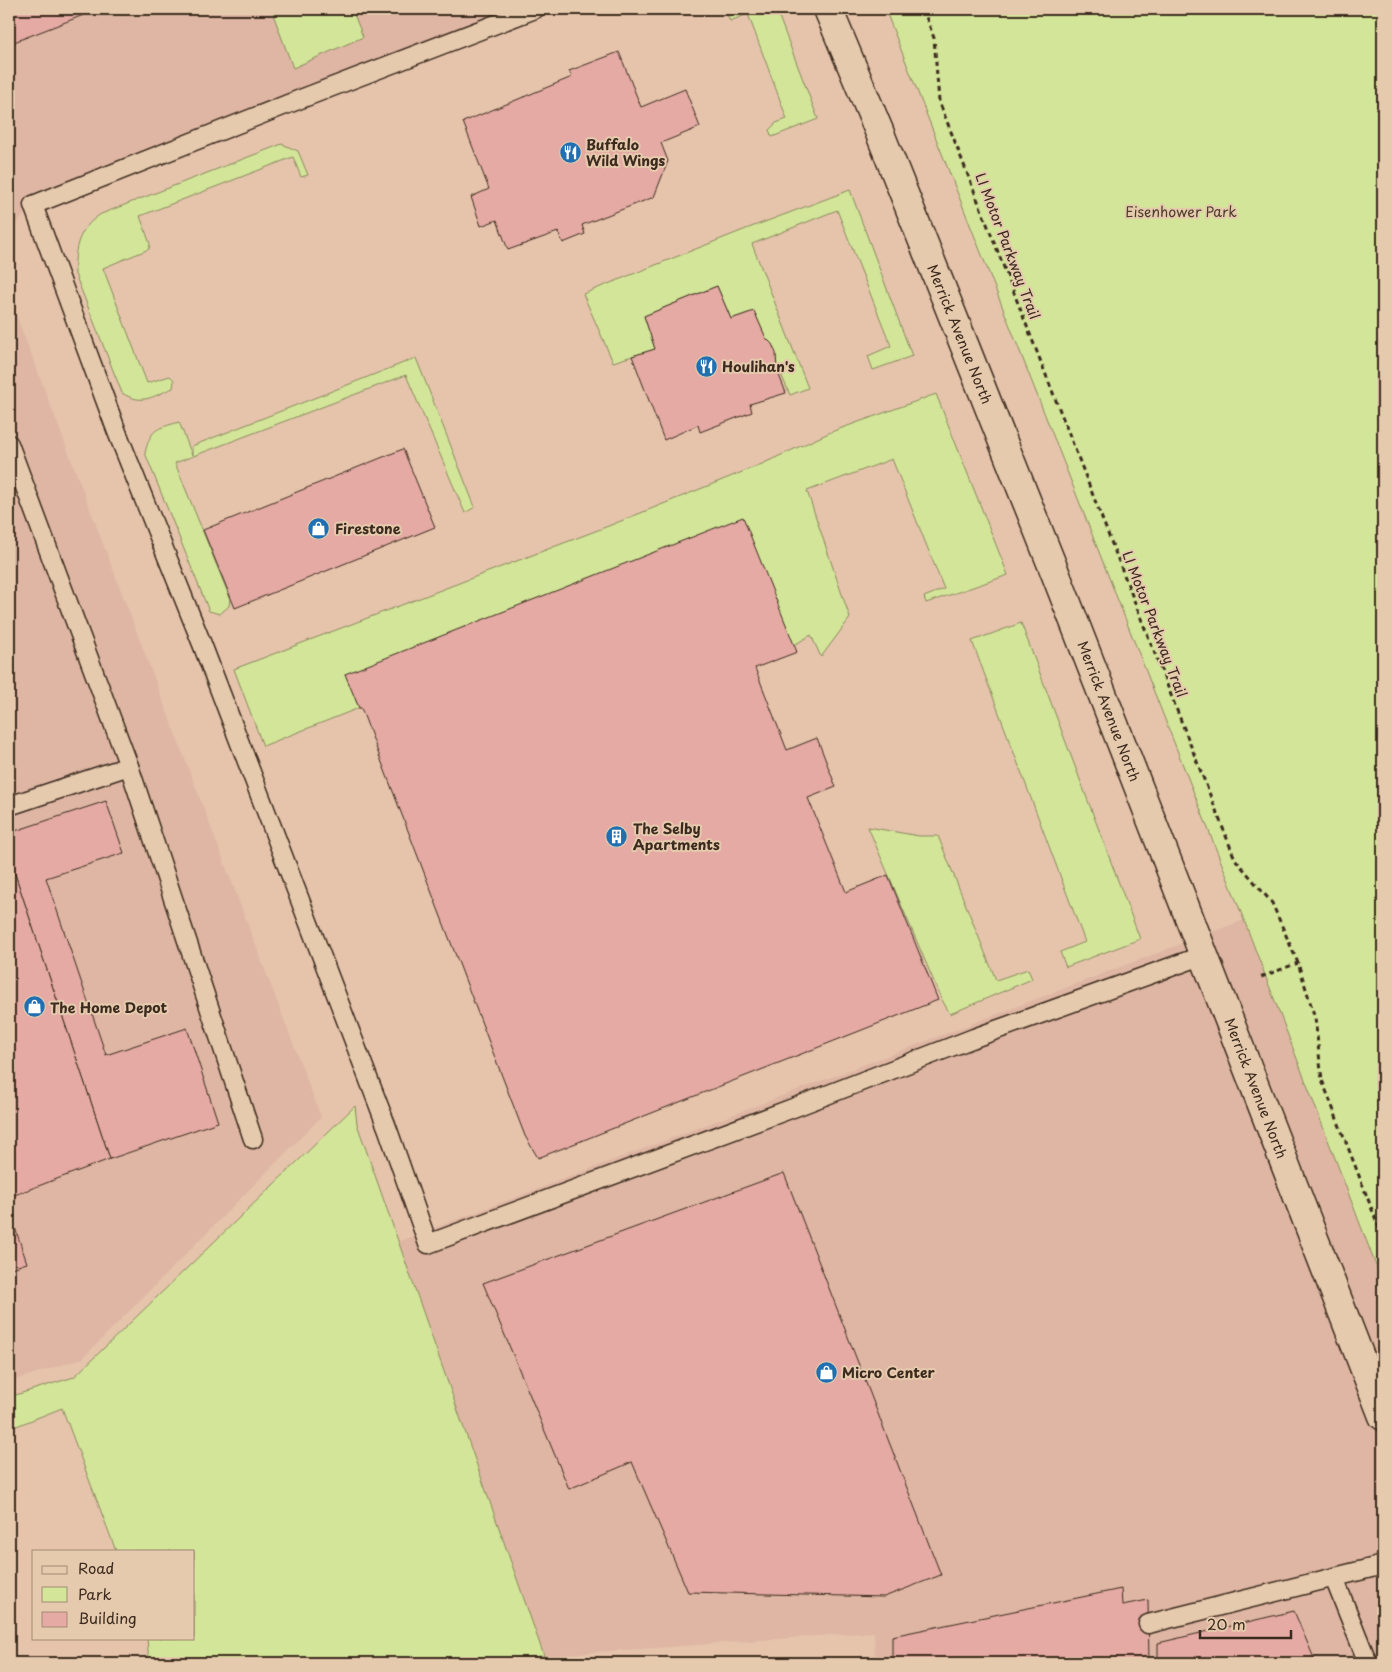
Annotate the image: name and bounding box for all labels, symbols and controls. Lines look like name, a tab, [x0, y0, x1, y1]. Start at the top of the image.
place label: Buffalo Wild Wings	[586, 134, 665, 171]
restaurant icon: Buffalo Wild Wings	[558, 140, 582, 164]
street label: LI Motor Parkway Trail	[970, 170, 1046, 322]
park label: Eisenhower Park	[1125, 201, 1237, 222]
street label: Merrick Avenue North	[922, 261, 998, 407]
restaurant icon: Houlihan's	[694, 354, 718, 378]
place label: Houlihan's	[722, 356, 795, 377]
shop icon: Firestone	[307, 516, 331, 540]
place label: Firestone	[335, 518, 401, 539]
street label: LI Motor Parkway Trail	[1117, 548, 1193, 700]
street label: Merrick Avenue North	[1072, 638, 1146, 784]
place label: The Selby Apartments	[633, 818, 720, 855]
building icon: The Selby Apartments	[605, 824, 629, 848]
shop icon: The Home Depot	[22, 995, 46, 1019]
place label: The Home Depot	[50, 997, 167, 1018]
street label: Merrick Avenue North	[1219, 1015, 1293, 1161]
shop icon: Micro Center	[814, 1360, 838, 1384]
place label: Micro Center	[842, 1362, 936, 1383]
legend	[32, 1550, 195, 1640]
text: Road	[78, 1556, 114, 1579]
text: Park	[78, 1582, 112, 1605]
text: Building	[78, 1606, 137, 1629]
scale bar	[1200, 1607, 1291, 1639]
text: 20 m	[1207, 1612, 1246, 1635]

